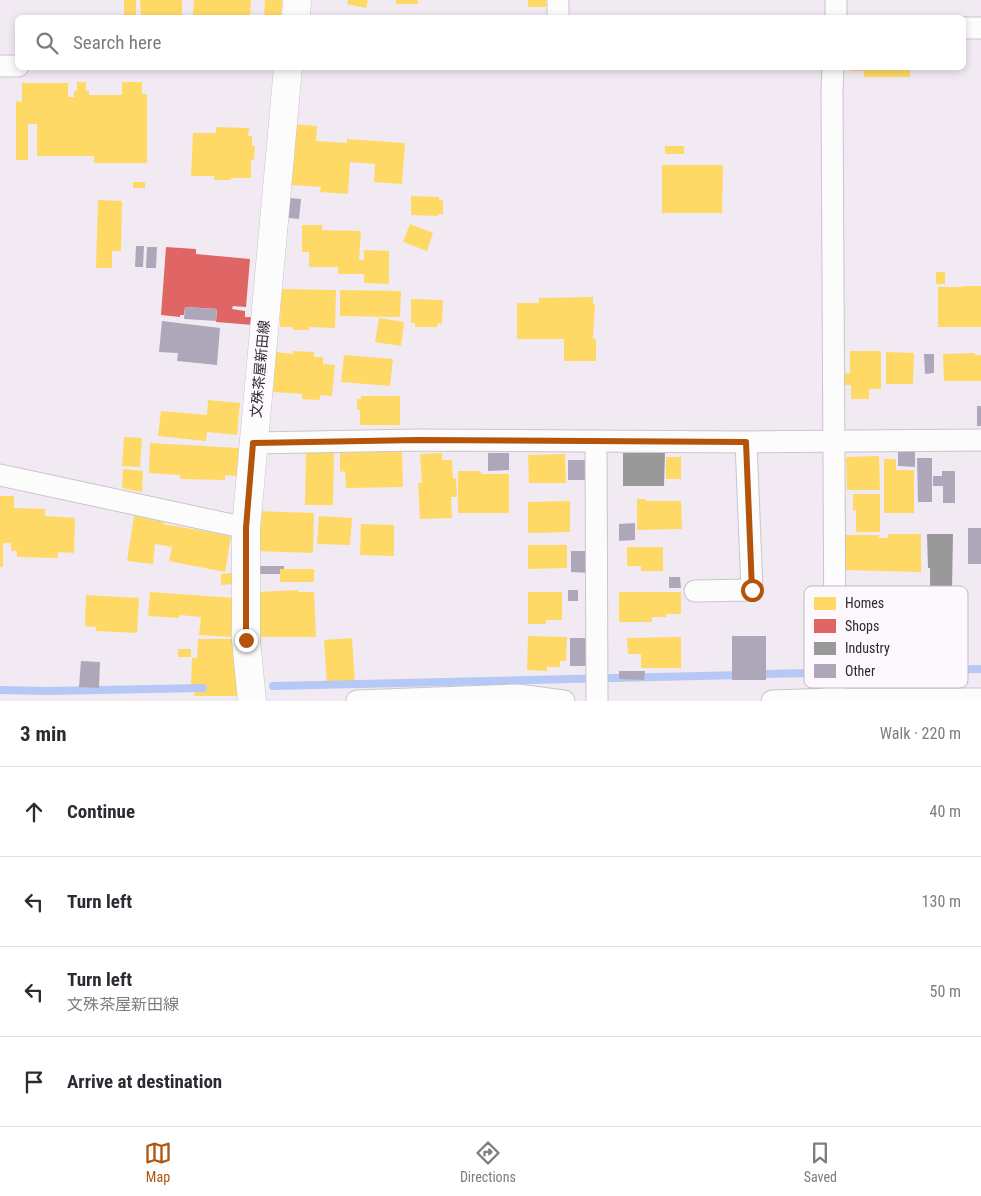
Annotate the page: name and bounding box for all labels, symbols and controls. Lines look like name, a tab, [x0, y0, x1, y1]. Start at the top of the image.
search box	[15, 15, 966, 70]
icon: search	[33, 29, 61, 57]
text: Search here	[73, 31, 161, 54]
street label: 文殊茶屋新田線	[248, 319, 272, 419]
route start	[741, 579, 764, 602]
legend	[804, 586, 968, 688]
text: Homes	[845, 595, 884, 611]
text: Shops	[845, 618, 879, 634]
route end	[235, 629, 258, 652]
text: Industry	[845, 640, 890, 656]
text: Other	[845, 663, 875, 679]
text: 3 min	[20, 722, 67, 746]
text: Walk · 220 m	[880, 724, 961, 743]
icon: ahead	[20, 798, 48, 826]
text: Continue	[67, 800, 135, 823]
text: 40 m	[929, 802, 961, 821]
icon: left	[20, 888, 48, 916]
text: Turn left	[67, 890, 132, 913]
text: 130 m	[922, 892, 961, 911]
text: Turn left	[67, 968, 132, 991]
icon: left	[20, 978, 48, 1006]
text: 50 m	[929, 982, 961, 1001]
text: 文殊茶屋新田線	[67, 995, 179, 1014]
icon: arrive	[20, 1068, 48, 1096]
text: Arrive at destination	[67, 1070, 222, 1093]
tab: Map	[144, 1139, 172, 1185]
tab: Directions	[460, 1139, 516, 1185]
tab: Saved	[804, 1139, 837, 1185]

